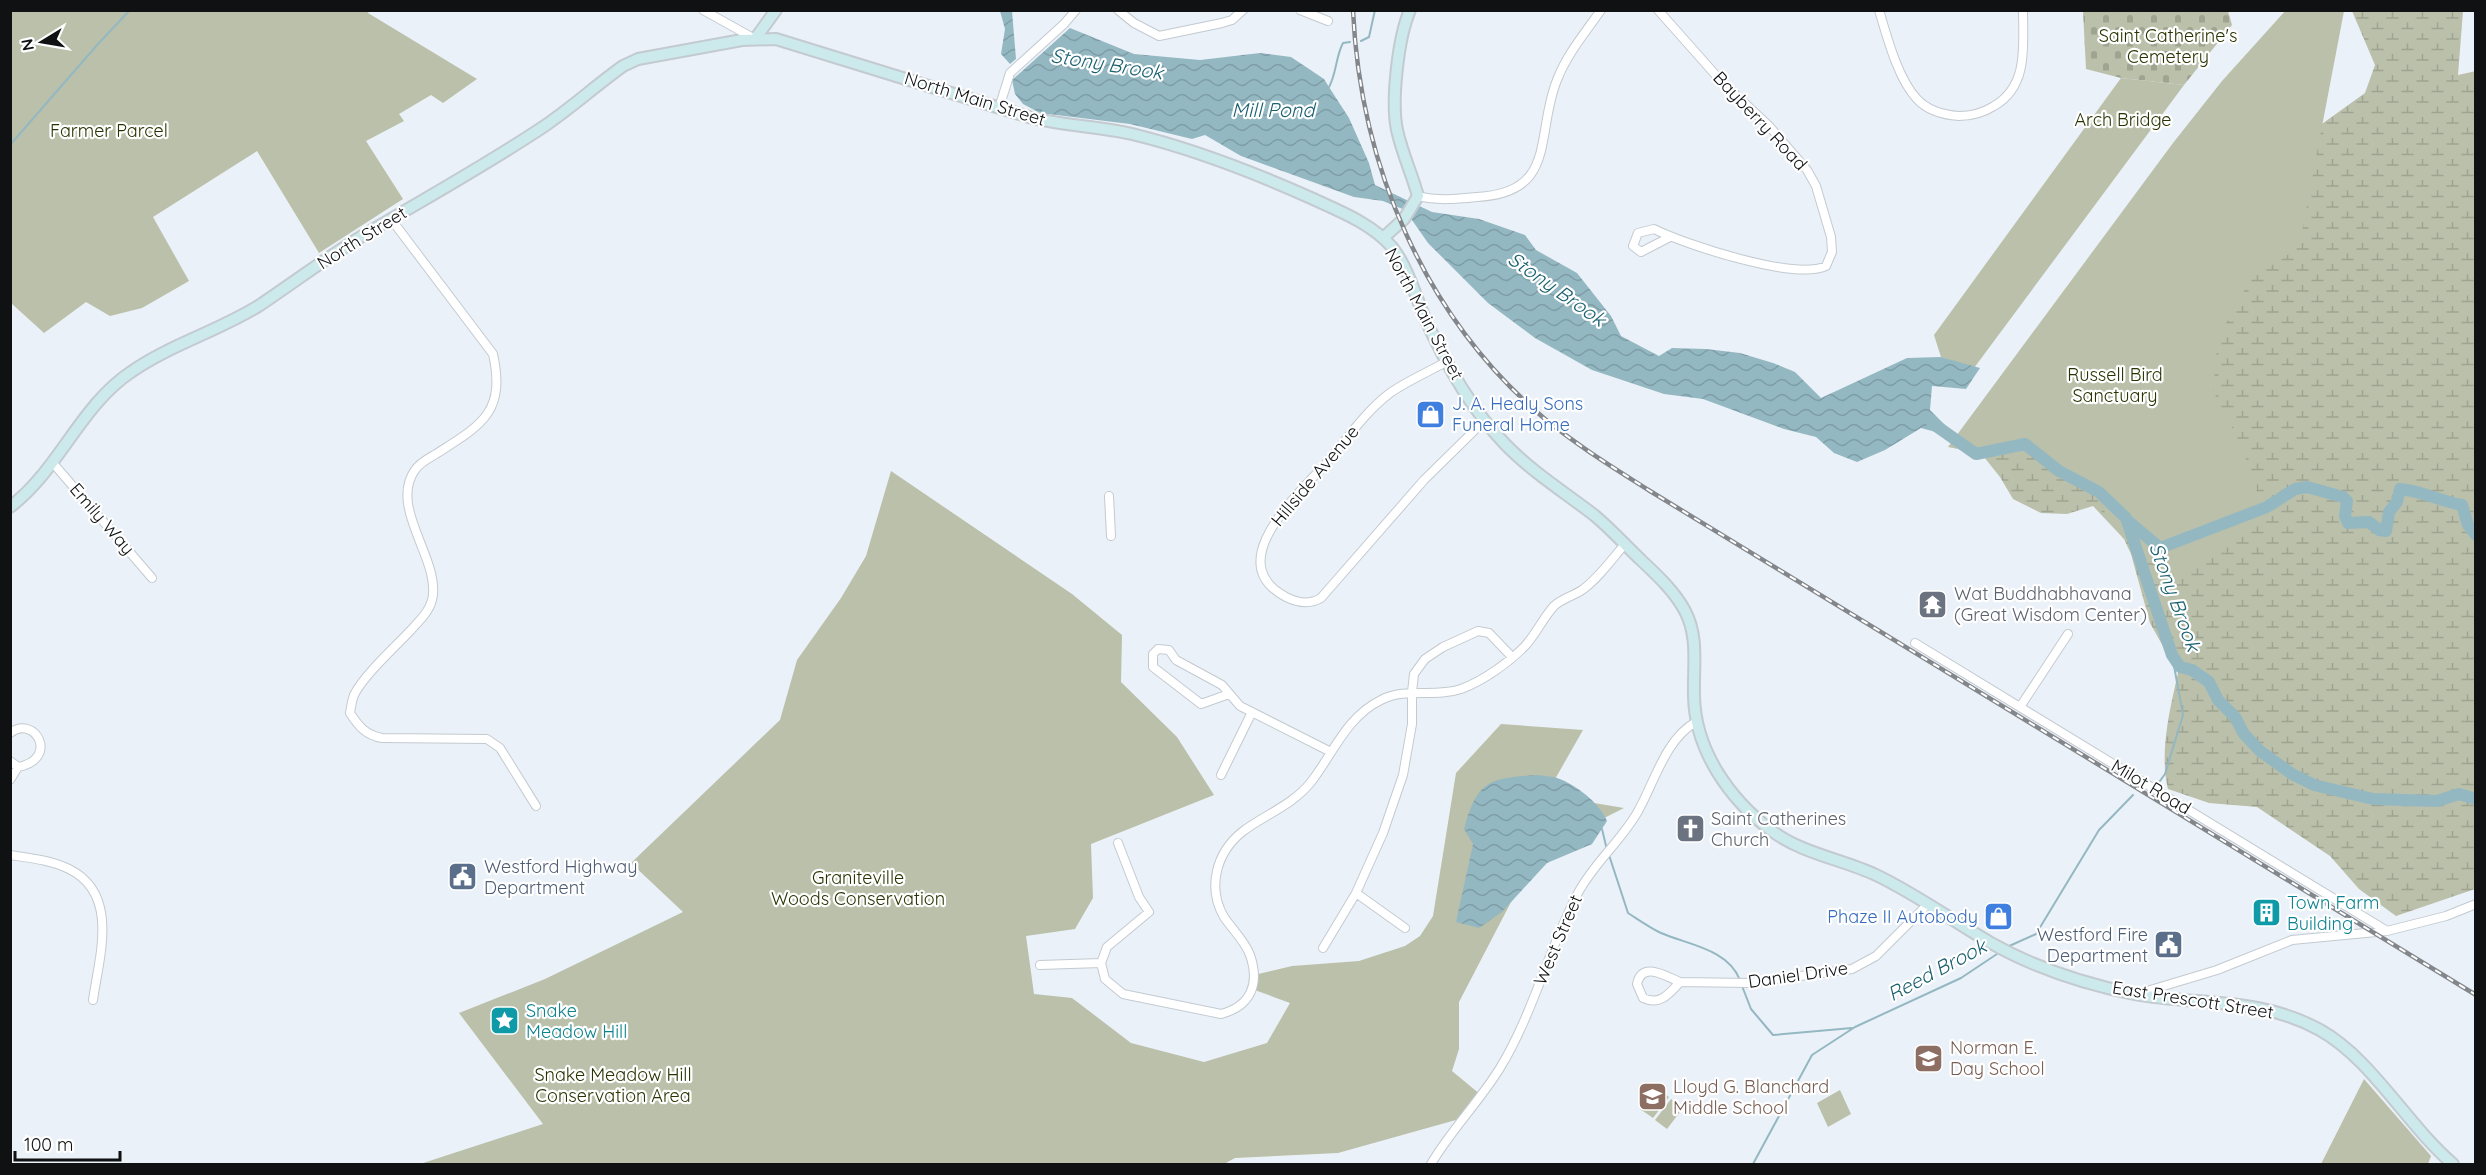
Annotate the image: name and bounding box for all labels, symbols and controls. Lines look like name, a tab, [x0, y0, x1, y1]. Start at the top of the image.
north arrow	[12, 12, 72, 72]
park label: Saint Catherine's Cemetery	[2099, 24, 2237, 68]
text: N	[16, 37, 38, 53]
water label: Stony Brook	[1049, 42, 1167, 85]
street label: North Main Street	[902, 66, 1048, 131]
street label: Bayberry Road	[1708, 66, 1812, 175]
water label: Mill Pond	[1232, 97, 1317, 122]
park label: Arch Bridge	[2074, 108, 2172, 131]
park label: Farmer Parcel	[50, 119, 168, 142]
street label: North Street	[313, 201, 411, 274]
street label: North Main Street	[1380, 244, 1469, 384]
water label: Stony Brook	[1504, 246, 1613, 333]
park label: Russell Bird Sanctuary	[2067, 363, 2163, 407]
place label: J. A. Healy Sons Funeral Home	[1452, 392, 1583, 436]
shop icon: J. A. Healy Sons Funeral Home	[1415, 398, 1447, 430]
street label: Hillside Avenue	[1266, 420, 1364, 531]
street label: Emily Way	[65, 478, 140, 559]
water label: Stony Brook	[2144, 539, 2207, 657]
place label: Wat Buddhabhavana (Great Wisdom Center)	[1954, 582, 2147, 626]
temple icon: Wat Buddhabhavana (Great Wisdom Center)	[1917, 588, 1949, 620]
street label: Milot Road	[2107, 754, 2195, 819]
place label: Saint Catherines Church	[1711, 807, 1846, 851]
church icon: Saint Catherines Church	[1674, 813, 1706, 845]
place label: Westford Highway Department	[484, 855, 637, 899]
public building icon: Westford Highway Department	[447, 861, 479, 893]
park label: Graniteville Woods Conservation	[771, 866, 945, 910]
street label: West Street	[1528, 891, 1587, 988]
place label: Town Farm Building	[2287, 891, 2380, 935]
building icon: Town Farm Building	[2250, 897, 2282, 929]
shop icon: Phaze II Autobody	[1983, 901, 2015, 933]
place label: Phaze II Autobody	[1827, 905, 1978, 928]
place label: Westford Fire Department	[2037, 923, 2148, 967]
public building icon: Westford Fire Department	[2153, 929, 2185, 961]
water label: Reed Brook	[1883, 932, 1993, 1006]
street label: Daniel Drive	[1746, 956, 1849, 993]
street label: East Prescott Street	[2111, 975, 2275, 1024]
place label: Snake Meadow Hill	[526, 999, 627, 1043]
place icon: Snake Meadow Hill	[489, 1005, 521, 1037]
place label: Norman E. Day School	[1950, 1036, 2045, 1080]
school or university icon: Norman E. Day School	[1913, 1042, 1945, 1074]
park label: Snake Meadow Hill Conservation Area	[534, 1063, 692, 1107]
place label: Lloyd G. Blanchard Middle School	[1673, 1075, 1829, 1119]
school or university icon: Lloyd G. Blanchard Middle School	[1636, 1081, 1668, 1113]
scale bar	[15, 1124, 120, 1162]
text: 100 m	[24, 1133, 73, 1156]

